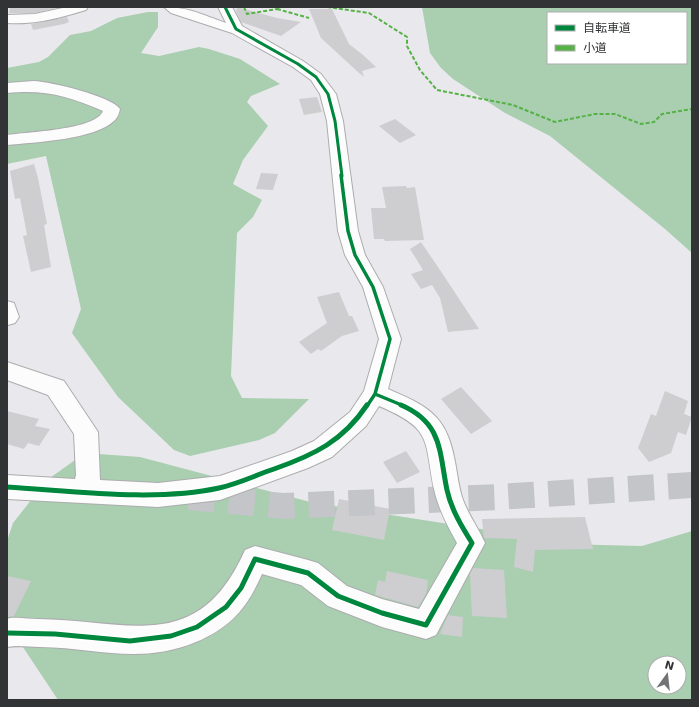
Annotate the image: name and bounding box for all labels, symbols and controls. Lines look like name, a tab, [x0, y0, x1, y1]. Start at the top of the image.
legend	[547, 12, 687, 64]
text: 自転車道	[583, 21, 631, 35]
text: 小道	[583, 41, 607, 55]
north arrow	[647, 655, 687, 695]
text: N	[663, 658, 676, 673]

